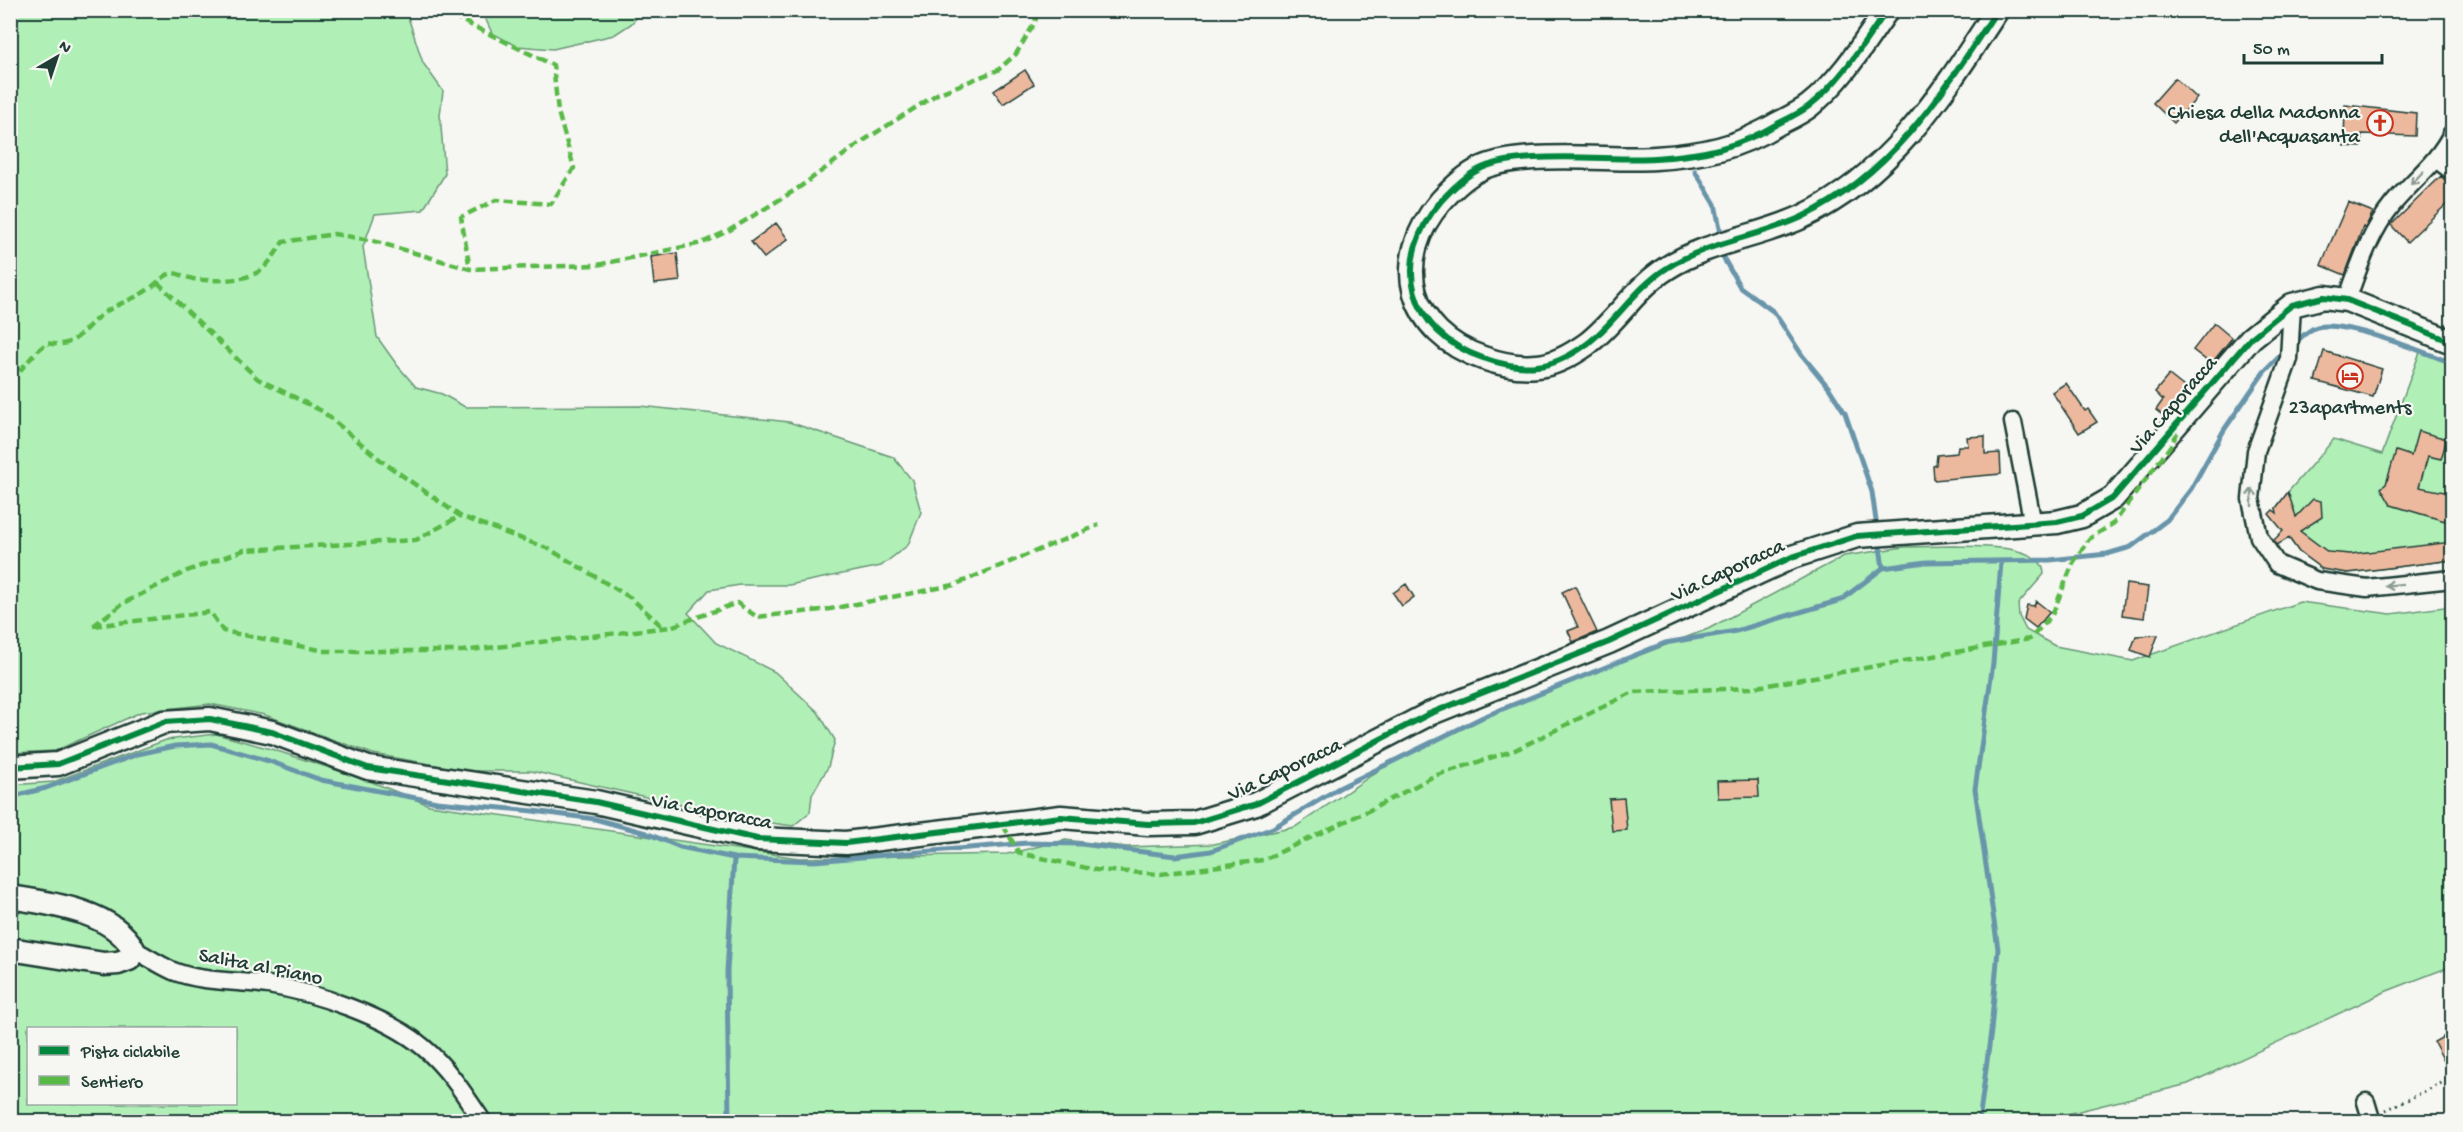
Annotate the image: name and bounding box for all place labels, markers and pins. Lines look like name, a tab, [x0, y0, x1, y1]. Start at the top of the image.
place label: Chiesa della Madonna dell'Acquasanta	[2168, 102, 2361, 151]
church icon: Chiesa della Madonna dell'Acquasanta	[2365, 108, 2395, 138]
hotel icon: 23apartments	[2335, 361, 2365, 391]
place label: 23apartments	[2289, 397, 2413, 422]

